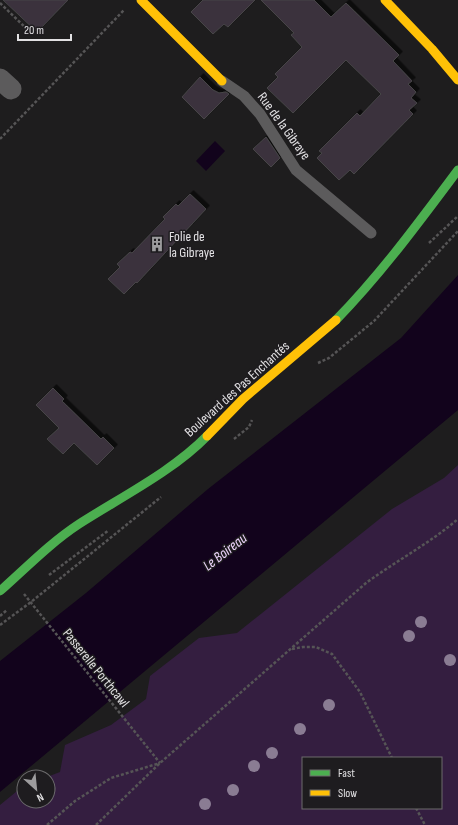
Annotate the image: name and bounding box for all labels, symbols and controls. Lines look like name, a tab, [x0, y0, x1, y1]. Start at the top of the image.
scale bar	[18, 16, 71, 42]
text: 20 m	[24, 23, 44, 38]
street label: Rue de la Gibraye	[254, 89, 314, 163]
place label: Folie de la Gibraye	[169, 228, 215, 261]
building icon: Folie de la Gibraye	[148, 235, 166, 253]
street label: Boulevard des Pas Enchantés	[181, 337, 293, 441]
water label: Le Boireau	[199, 528, 252, 575]
street label: Passerelle Porthcawl	[59, 625, 133, 711]
legend	[302, 757, 442, 809]
text: Fast	[338, 766, 355, 781]
north arrow	[16, 769, 56, 809]
text: Slow	[338, 786, 357, 801]
text: N	[35, 790, 46, 805]

